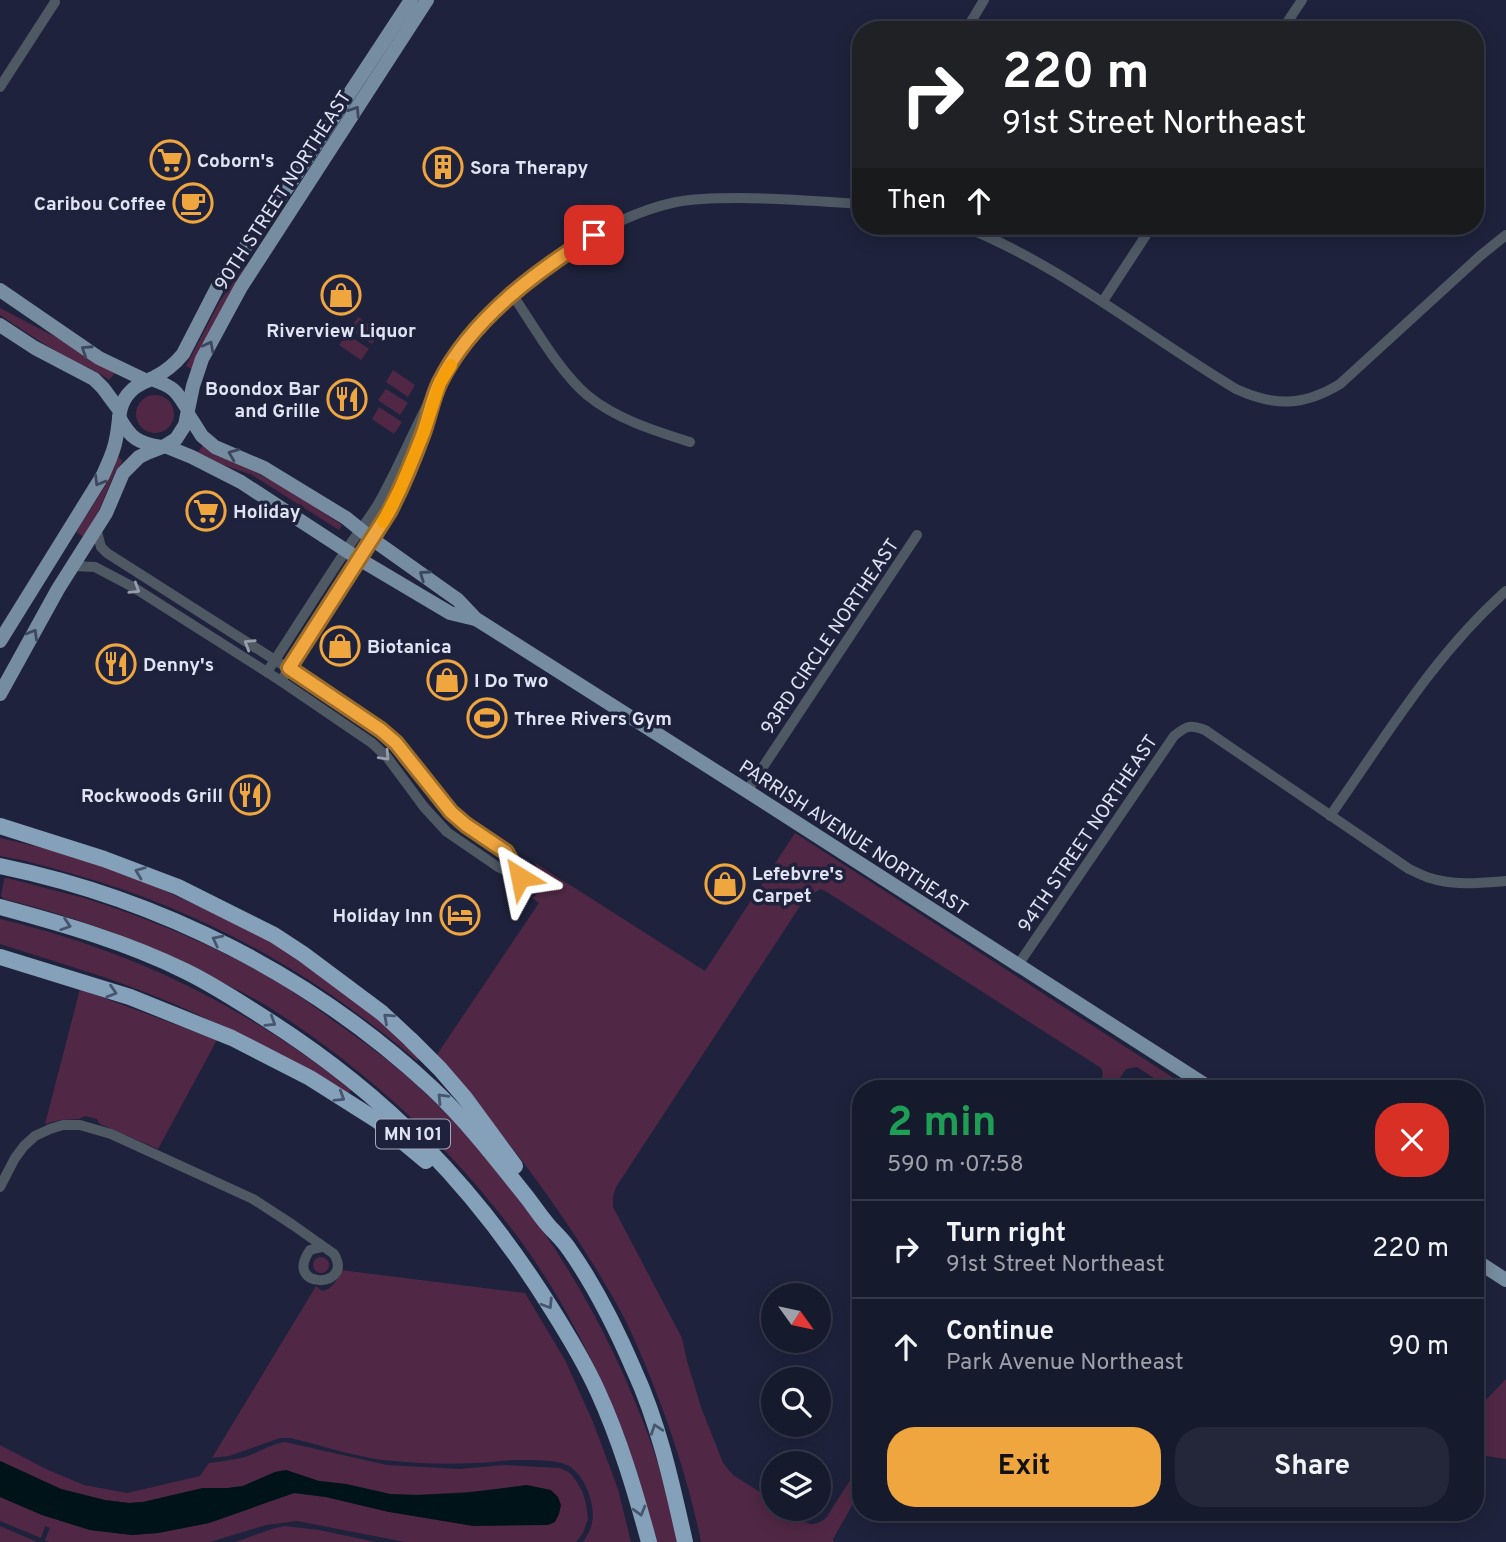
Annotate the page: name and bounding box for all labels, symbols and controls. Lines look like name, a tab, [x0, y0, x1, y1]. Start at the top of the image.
text: 220 m	[1002, 44, 1149, 106]
icon: right	[887, 49, 978, 140]
street label: 90TH STREET NORTHEAST	[210, 87, 357, 295]
text: 91st Street Northeast	[1002, 105, 1306, 145]
one-way arrow	[347, 106, 359, 119]
supermarket icon: Coborn's	[149, 139, 191, 181]
building icon: Sora Therapy	[422, 146, 464, 188]
place label: Coborn's	[197, 150, 274, 174]
place label: Sora Therapy	[470, 157, 589, 181]
cafe icon: Caribou Coffee	[172, 182, 214, 224]
icon: ahead	[960, 182, 998, 220]
text: Then	[887, 185, 946, 218]
place label: Caribou Coffee	[34, 193, 166, 217]
pin	[564, 205, 624, 265]
icon: arrive	[575, 216, 613, 254]
shop icon: Riverview Liquor	[320, 274, 362, 316]
place label: Riverview Liquor	[266, 320, 416, 344]
one-way arrow	[201, 341, 214, 353]
one-way arrow	[81, 345, 94, 358]
place label: Boondox Bar and Grille	[205, 378, 320, 424]
restaurant icon: Boondox Bar and Grille	[326, 378, 368, 420]
one-way arrow	[227, 449, 239, 463]
one-way arrow	[94, 473, 107, 486]
supermarket icon: Holiday	[185, 490, 227, 532]
place label: Holiday	[233, 501, 301, 525]
street label: 93RD CIRCLE NORTHEAST	[756, 535, 905, 740]
one-way arrow	[419, 571, 432, 583]
one-way arrow	[128, 581, 141, 594]
shop icon: Biotanica	[319, 625, 361, 667]
one-way arrow	[24, 629, 37, 642]
place label: Biotanica	[367, 636, 452, 660]
one-way arrow	[244, 639, 257, 652]
restaurant icon: Denny's	[95, 643, 137, 685]
place label: Denny's	[143, 654, 214, 678]
shop icon: I Do Two	[426, 659, 468, 701]
place label: I Do Two	[474, 670, 548, 694]
sports icon: Three Rivers Gym	[466, 697, 508, 739]
place label: Three Rivers Gym	[514, 708, 672, 732]
street label: 94TH STREET NORTHEAST	[1013, 731, 1164, 938]
one-way arrow	[377, 748, 389, 761]
street label: PARRISH AVENUE NORTHEAST	[734, 756, 972, 922]
restaurant icon: Rockwoods Grill	[229, 774, 271, 816]
place label: Rockwoods Grill	[81, 785, 223, 809]
position arrow	[483, 840, 557, 914]
shop icon: Lefebvre's Carpet	[704, 863, 746, 905]
place label: Lefebvre's Carpet	[752, 863, 844, 909]
one-way arrow	[134, 867, 146, 881]
hotel icon: Holiday Inn	[439, 894, 481, 936]
place label: Holiday Inn	[332, 905, 433, 929]
one-way arrow	[60, 917, 72, 932]
one-way arrow	[212, 935, 224, 949]
one-way arrow	[106, 983, 118, 998]
one-way arrow	[263, 1013, 276, 1026]
one-way arrow	[383, 1014, 396, 1027]
one-way arrow	[333, 1089, 346, 1102]
one-way arrow	[438, 1093, 451, 1106]
text: 2 min	[887, 1098, 997, 1151]
button: close	[1375, 1103, 1449, 1177]
road number: MN 101	[376, 1120, 450, 1148]
text: 590 m · 07:58	[887, 1151, 1024, 1180]
text: Turn right	[946, 1218, 1066, 1251]
icon: right	[887, 1230, 925, 1268]
text: 220 m	[1372, 1233, 1449, 1266]
text: 91st Street Northeast	[946, 1251, 1165, 1280]
north arrow	[761, 1283, 831, 1353]
map controls	[761, 1283, 831, 1521]
one-way arrow	[540, 1296, 553, 1309]
text: Continue	[946, 1316, 1054, 1349]
icon: ahead	[887, 1328, 925, 1366]
text: 90 m	[1389, 1331, 1449, 1364]
text: Park Avenue Northeast	[946, 1349, 1184, 1378]
button: search	[761, 1367, 831, 1437]
one-way arrow	[650, 1423, 664, 1435]
button: Exit	[887, 1427, 1161, 1507]
button: Share	[1175, 1427, 1449, 1507]
button: layers	[761, 1451, 831, 1521]
one-way arrow	[632, 1504, 647, 1516]

